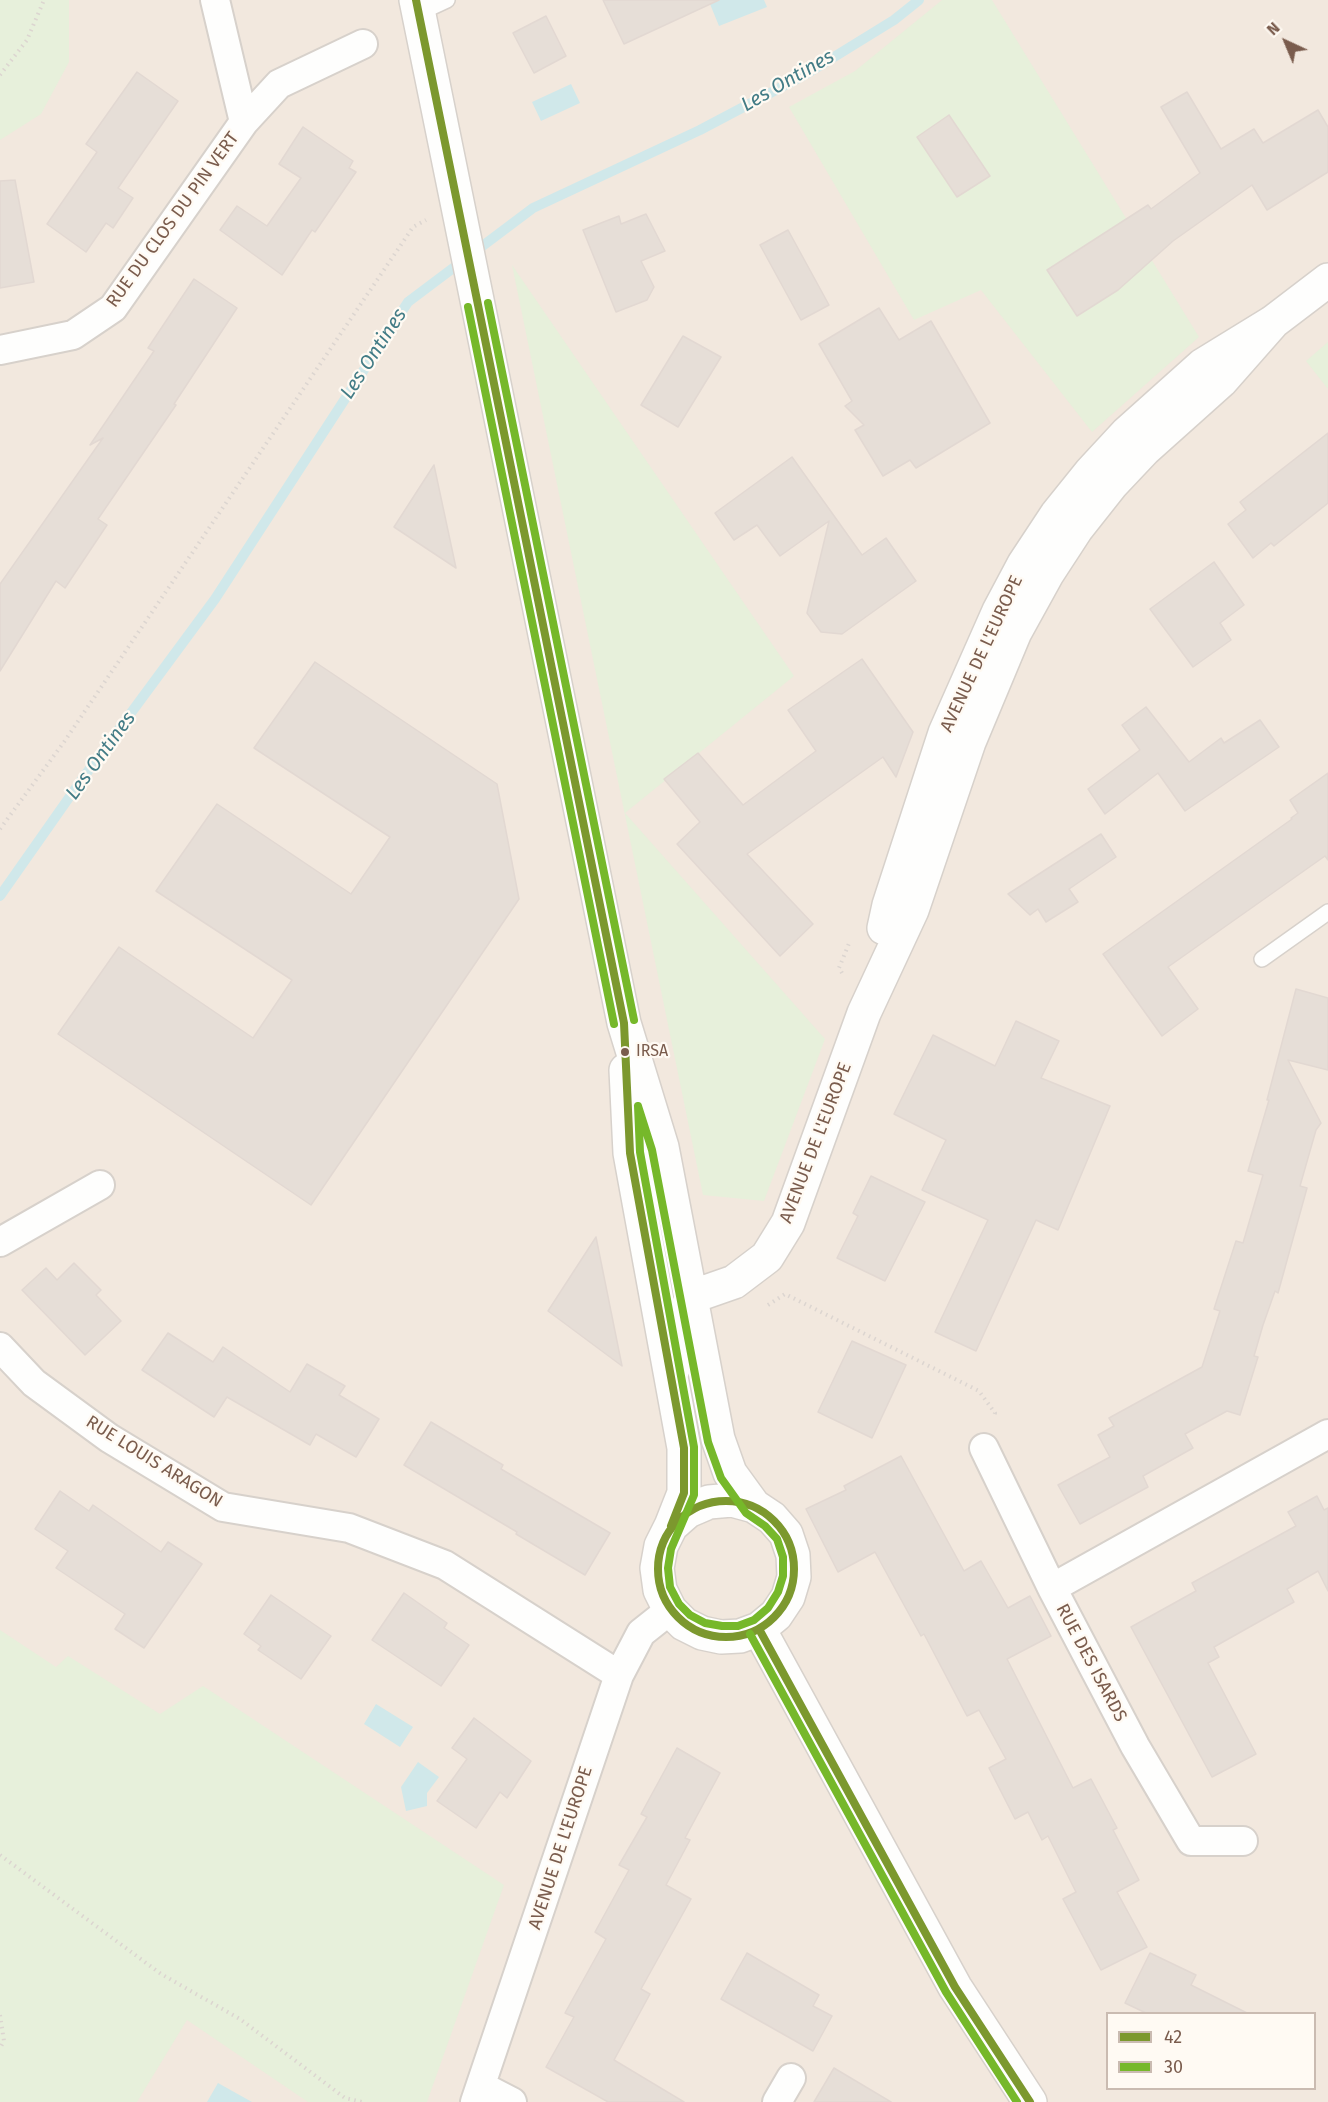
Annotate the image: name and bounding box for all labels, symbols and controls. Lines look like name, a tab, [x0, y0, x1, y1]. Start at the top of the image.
north arrow	[1256, 12, 1316, 72]
text: N	[1263, 18, 1284, 39]
water label: Les Ontines	[737, 45, 839, 117]
street label: RUE DU CLOS DU PIN VERT	[102, 128, 244, 312]
water label: Les Ontines	[336, 304, 412, 404]
street label: AVENUE DE L'EUROPE	[936, 572, 1028, 736]
water label: Les Ontines	[61, 707, 141, 805]
place label: IRSA	[636, 1042, 668, 1062]
marker: IRSA	[619, 1046, 631, 1058]
street label: AVENUE DE L'EUROPE	[775, 1060, 857, 1226]
street label: RUE LOUIS ARAGON	[82, 1411, 226, 1513]
street label: RUE DES ISARDS	[1051, 1600, 1131, 1726]
street label: AVENUE DE L'EUROPE	[524, 1764, 598, 1932]
legend	[1106, 2012, 1316, 2090]
text: 42	[1164, 2026, 1182, 2048]
text: 30	[1164, 2056, 1183, 2078]

